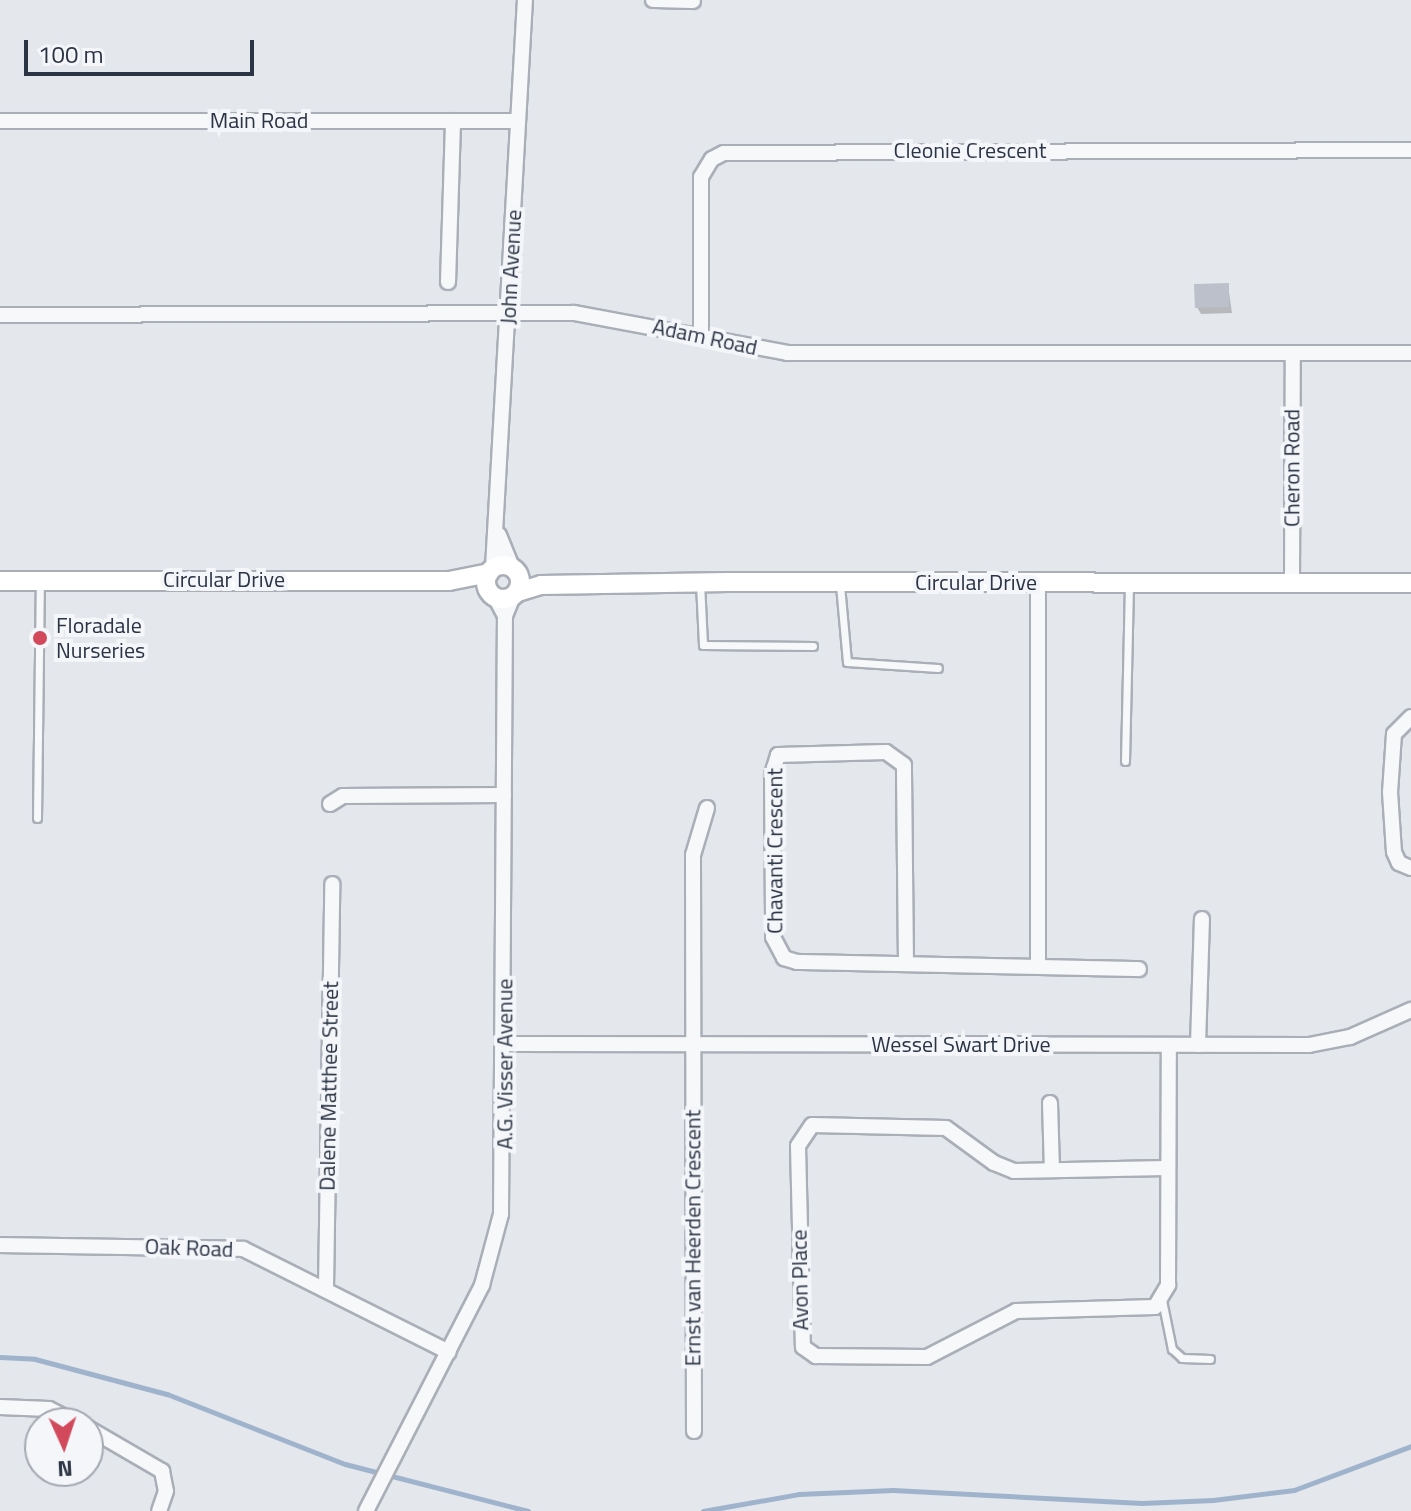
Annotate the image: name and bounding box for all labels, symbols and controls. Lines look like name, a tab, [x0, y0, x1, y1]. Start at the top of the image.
scale bar	[28, 24, 258, 74]
text: 100 m	[38, 36, 104, 72]
street label: Main Road	[210, 108, 308, 134]
street label: Cleonie Crescent	[893, 138, 1047, 164]
street label: John Avenue	[495, 209, 527, 325]
street label: Adam Road	[650, 313, 760, 361]
street label: Cheron Road	[1279, 409, 1305, 527]
street label: Circular Drive	[163, 567, 285, 593]
street label: Circular Drive	[915, 570, 1037, 596]
place label: Floradale Nurseries	[56, 612, 145, 664]
marker: Floradale Nurseries	[31, 629, 49, 647]
street label: Chavanti Crescent	[762, 768, 788, 934]
street label: A.G. Visser Avenue	[492, 978, 518, 1150]
street label: Dalene Matthee Street	[314, 981, 344, 1191]
street label: Wessel Swart Drive	[871, 1032, 1051, 1058]
street label: Ernst van Heerden Crescent	[680, 1110, 706, 1366]
street label: Avon Place	[786, 1229, 814, 1331]
street label: Oak Road	[144, 1233, 234, 1263]
north arrow	[24, 1407, 104, 1487]
text: N	[57, 1452, 74, 1486]

